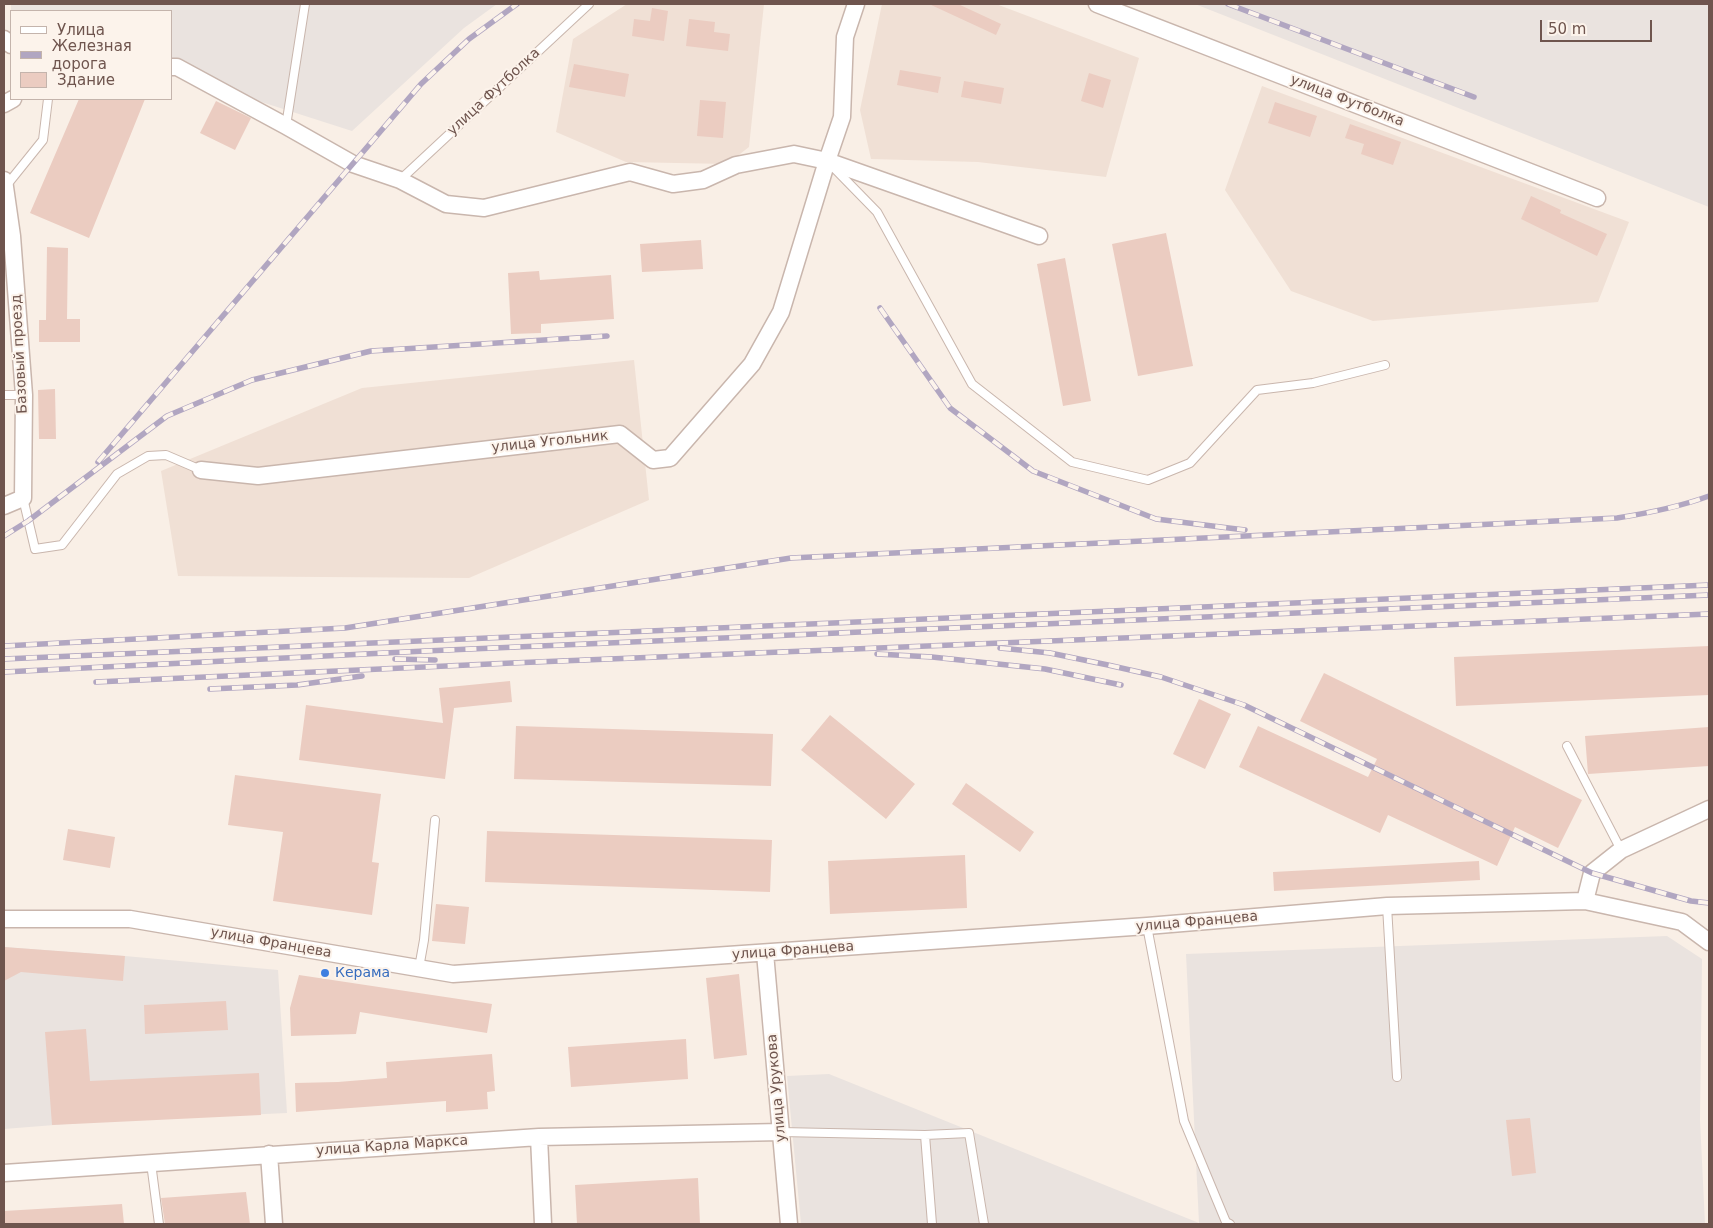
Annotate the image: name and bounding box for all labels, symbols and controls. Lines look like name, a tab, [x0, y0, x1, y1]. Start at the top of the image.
legend	[10, 10, 172, 100]
scale bar	[1543, 10, 1656, 42]
text: 50 m	[1548, 20, 1586, 38]
text: Улица	[57, 21, 105, 39]
text: Железная дорога	[52, 37, 132, 73]
street label: улица Футболка	[444, 45, 544, 139]
text: Здание	[57, 71, 115, 89]
street label: улица Футболка	[1288, 72, 1406, 130]
street label: Базовый проезд	[8, 294, 32, 414]
street label: улица Угольник	[491, 428, 609, 456]
street label: улица Францева	[1135, 908, 1259, 936]
street label: улица Францева	[209, 924, 333, 962]
street label: улица Францева	[731, 938, 855, 964]
place label: Керама	[335, 965, 390, 981]
marker: Керама	[319, 967, 331, 979]
street label: улица Урукова	[764, 1033, 790, 1143]
street label: улица Карла Маркса	[315, 1132, 469, 1160]

